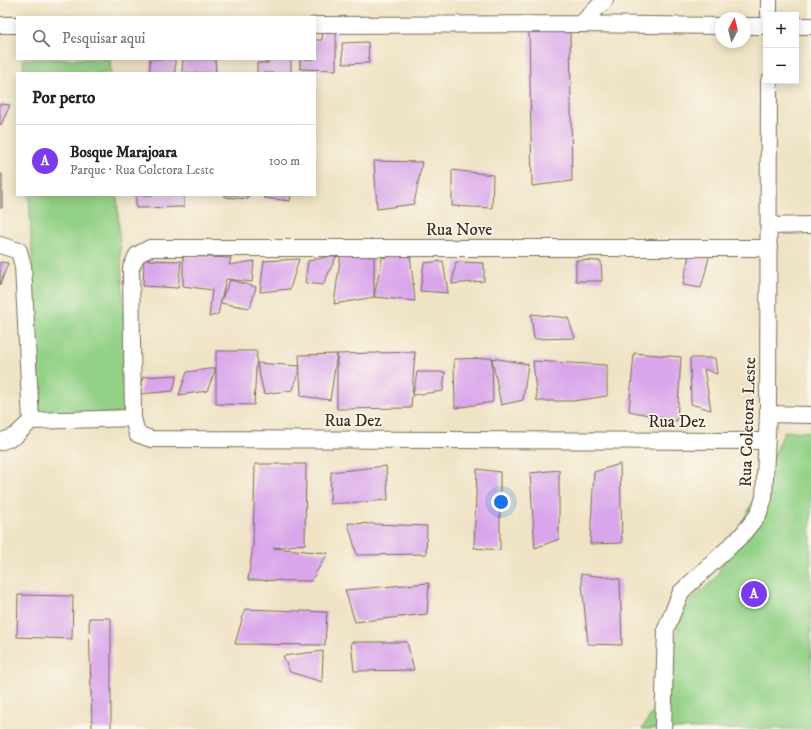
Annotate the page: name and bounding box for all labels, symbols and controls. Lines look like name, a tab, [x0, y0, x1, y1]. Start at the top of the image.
north arrow	[715, 12, 751, 48]
map controls	[763, 12, 799, 84]
button: +	[763, 12, 799, 48]
search box	[16, 16, 316, 60]
icon: search	[30, 27, 52, 49]
text: Pesquisar aqui	[62, 29, 145, 48]
button: −	[763, 48, 799, 84]
text: Por perto	[32, 87, 95, 109]
text: Bosque Marajoara	[70, 143, 177, 162]
text: A	[41, 153, 49, 169]
text: 100 m	[269, 153, 300, 169]
text: Parque · Rua Coletora Leste	[70, 162, 214, 178]
street label: Rua Nove	[426, 219, 492, 241]
street label: Rua Coletora Leste	[735, 357, 761, 488]
street label: Rua Dez	[324, 410, 382, 432]
street label: Rua Dez	[648, 411, 706, 433]
your location	[491, 492, 511, 512]
pin: A	[741, 579, 767, 609]

